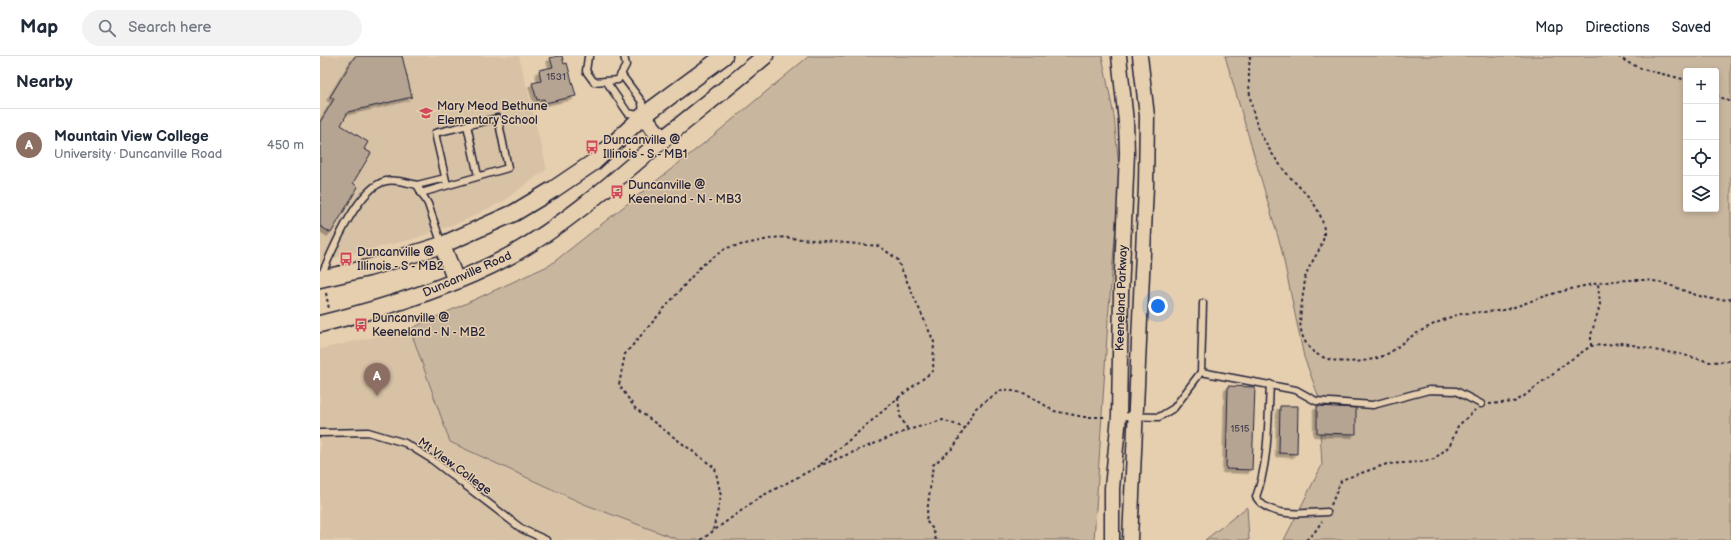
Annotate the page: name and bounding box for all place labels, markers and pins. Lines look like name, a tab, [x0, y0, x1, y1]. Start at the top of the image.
place label: Mary Meod Bethune Elementary School	[437, 99, 548, 128]
school or university icon: Mary Meod Bethune Elementary School	[418, 105, 434, 121]
place label: Duncanville @ Illinois - S - MB1	[603, 133, 687, 162]
bus stop icon: Duncanville @ Illinois - S - MB1	[584, 139, 600, 155]
place label: Duncanville @ Keeneland - N - MB3	[628, 178, 742, 207]
bus stop icon: Duncanville @ Keeneland - N - MB3	[609, 184, 625, 200]
place label: Duncanville @ Illinois - S - MB2	[357, 245, 444, 274]
bus stop icon: Duncanville @ Illinois - S - MB2	[338, 251, 354, 267]
place label: Duncanville @ Keeneland - N - MB2	[372, 311, 485, 340]
bus stop icon: Duncanville @ Keeneland - N - MB2	[353, 317, 369, 333]
pin: A	[364, 363, 390, 396]

